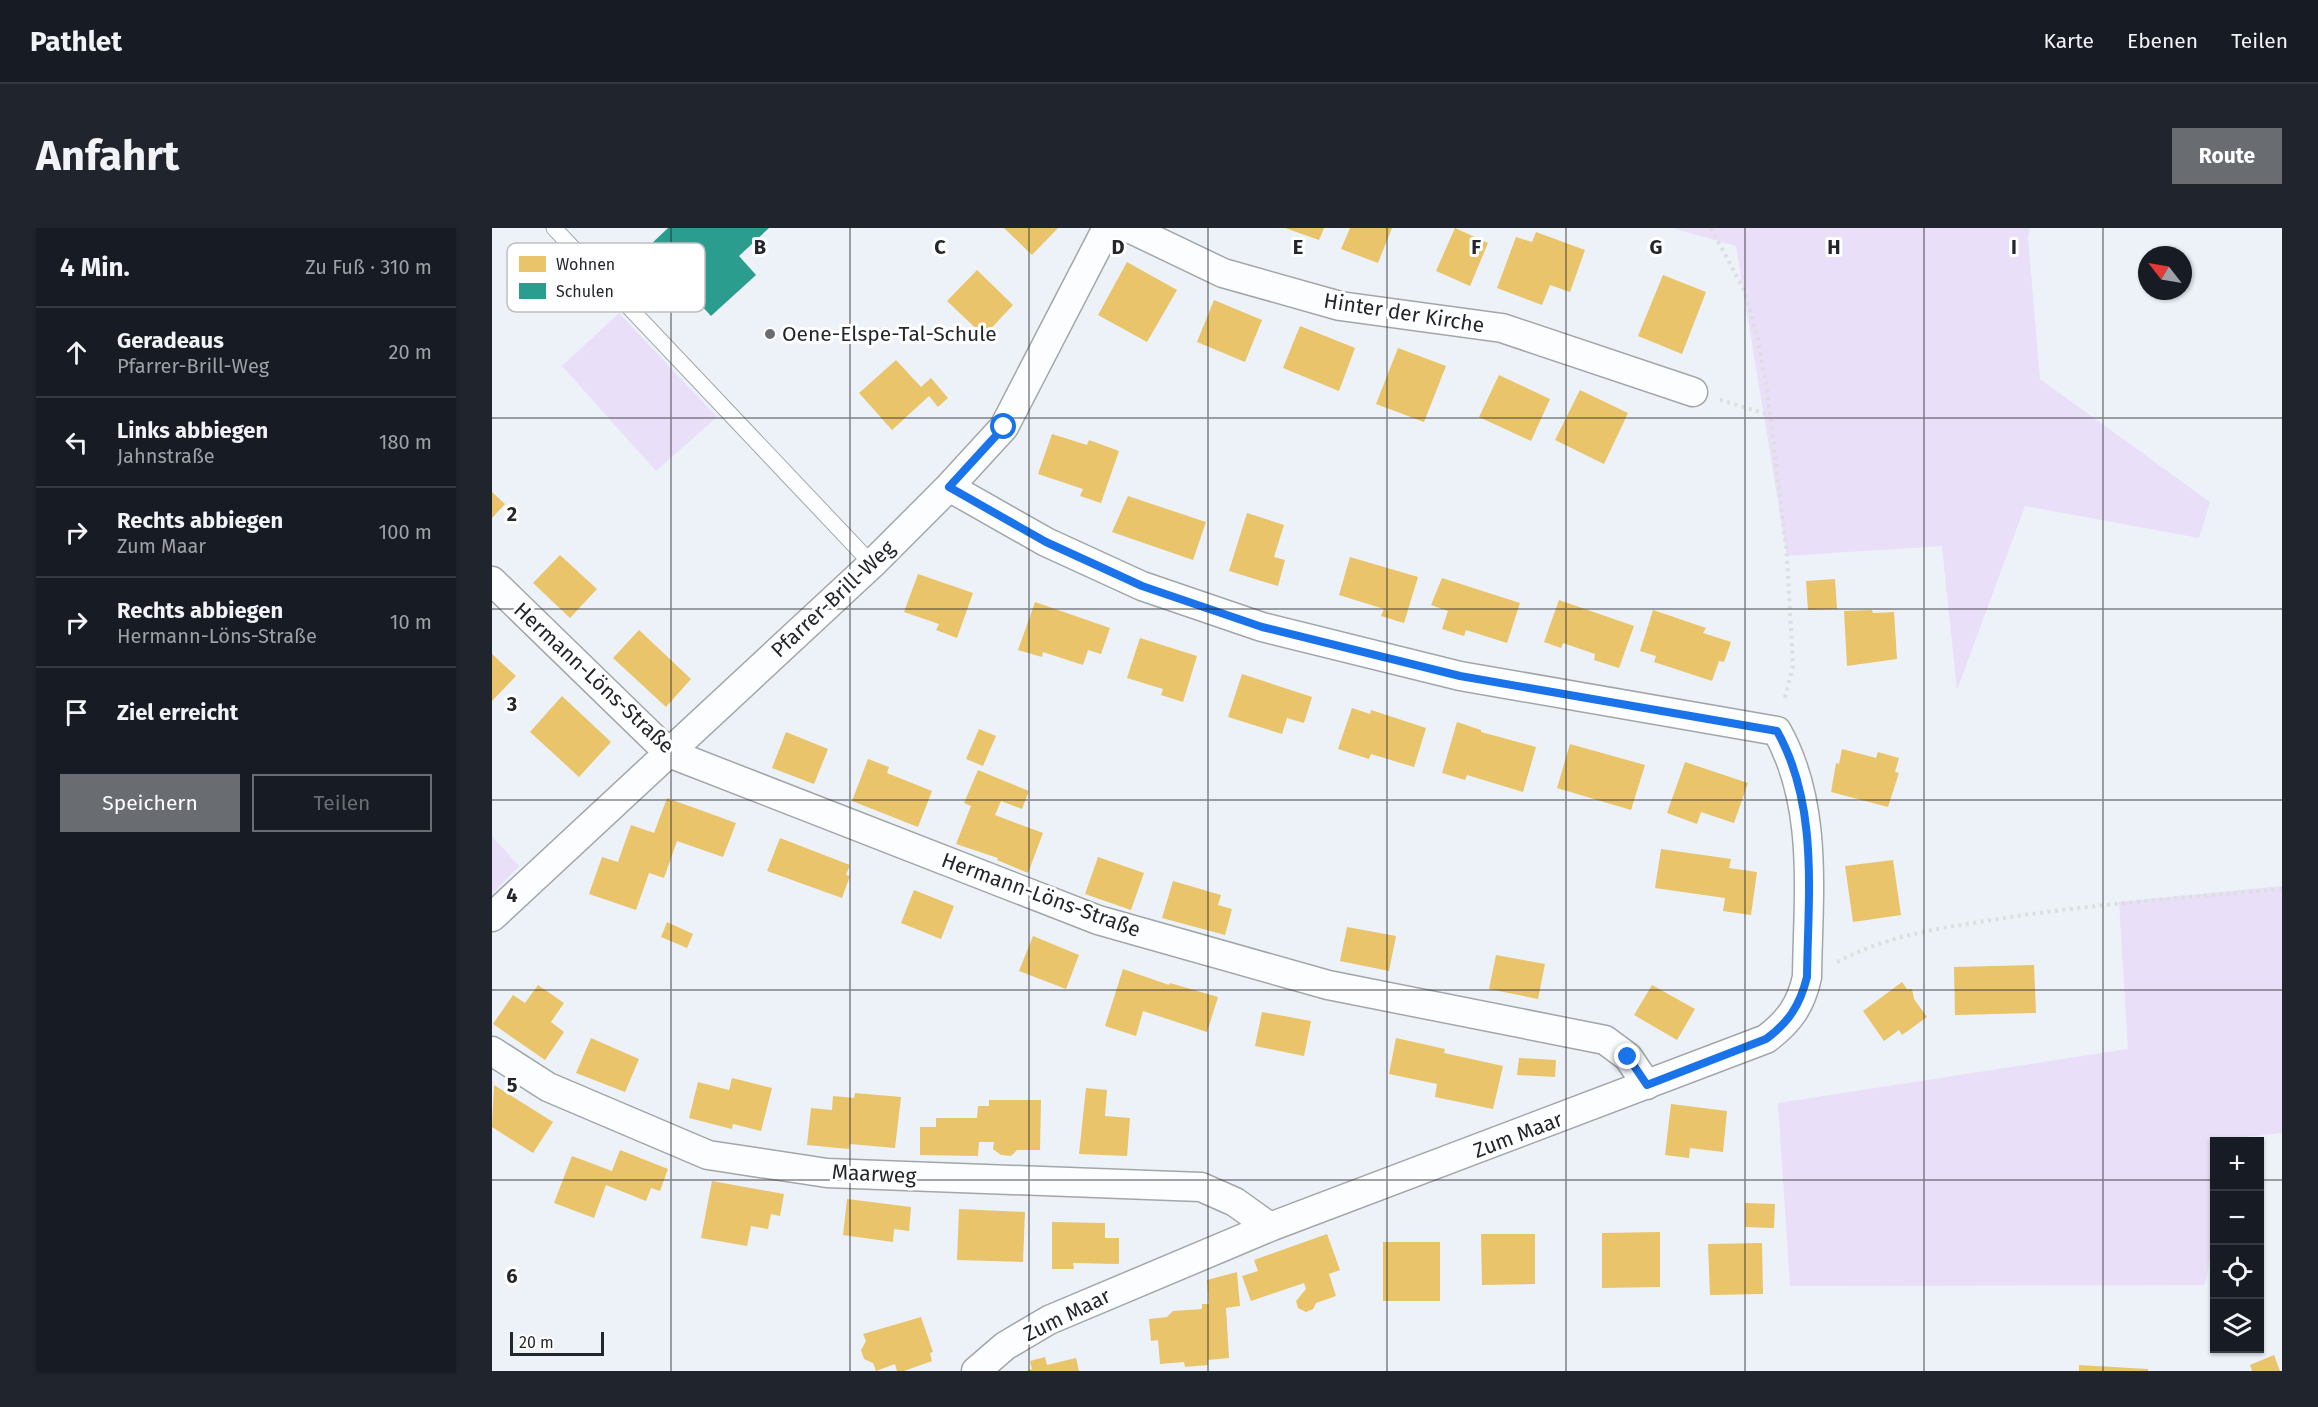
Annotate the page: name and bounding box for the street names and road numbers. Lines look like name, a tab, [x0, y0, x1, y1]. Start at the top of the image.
street label: Hinter der Kirche	[1322, 287, 1486, 339]
street label: Pfarrer-Brill-Weg	[766, 535, 900, 663]
street label: Hermann-Löns-Straße	[508, 597, 680, 759]
street label: Hermann-Löns-Straße	[938, 847, 1144, 943]
street label: Zum Maar	[1470, 1106, 1566, 1164]
street label: Maarweg	[831, 1159, 917, 1189]
street label: Zum Maar	[1019, 1283, 1115, 1347]

